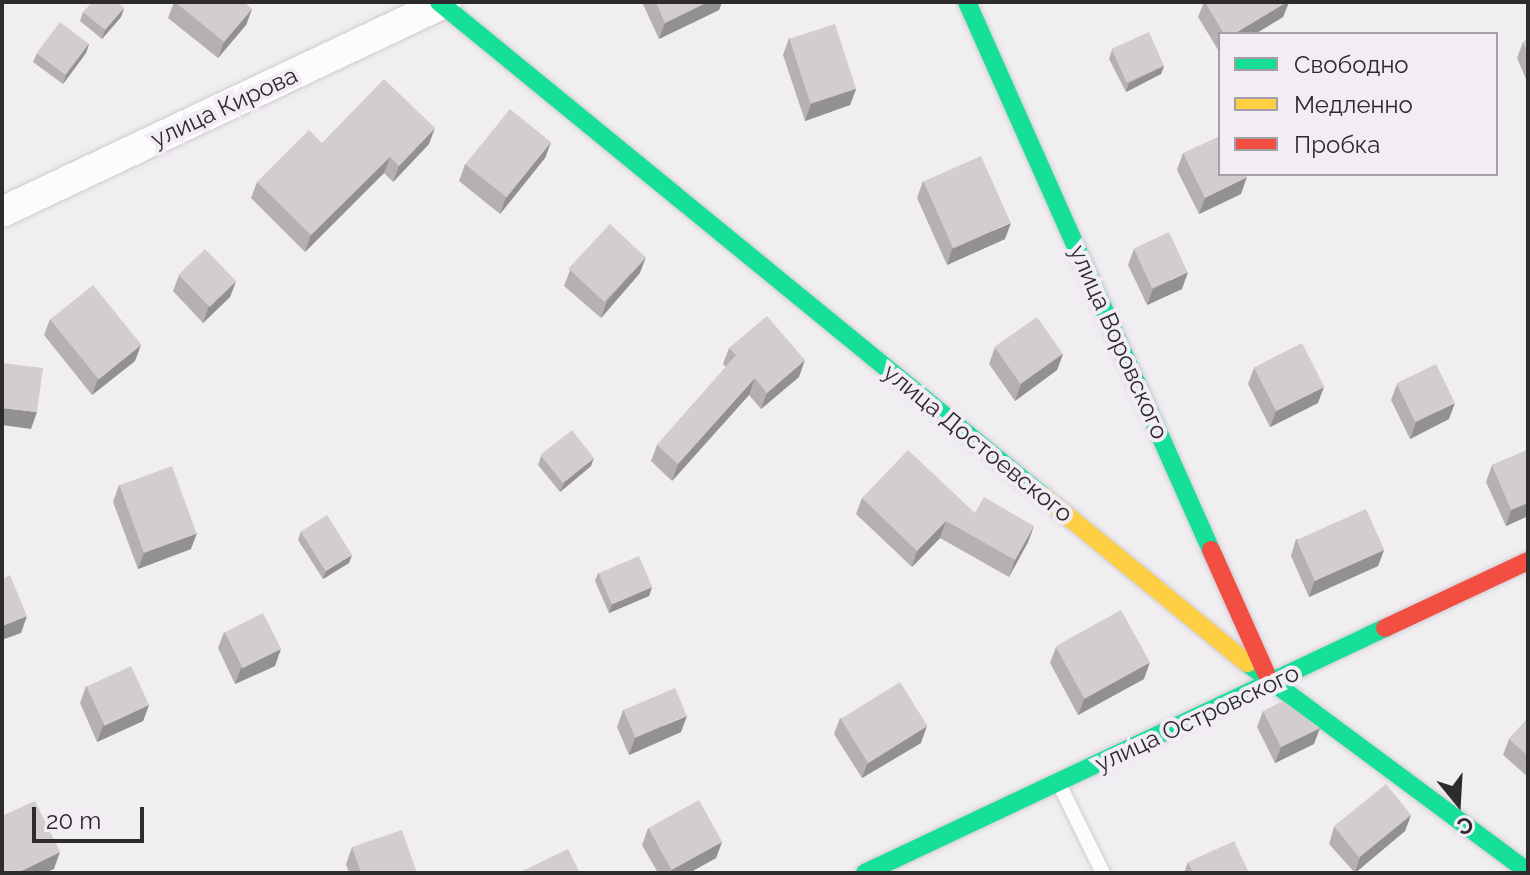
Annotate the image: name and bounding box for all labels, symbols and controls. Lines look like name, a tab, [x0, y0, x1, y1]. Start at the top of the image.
legend	[1218, 32, 1498, 176]
text: Свободно	[1294, 50, 1409, 79]
street label: улица Кирова	[146, 60, 302, 154]
text: Медленно	[1294, 90, 1413, 119]
text: Пробка	[1294, 130, 1380, 159]
street label: улица Воровского	[1063, 240, 1175, 444]
street label: улица Достоевского	[877, 358, 1079, 528]
street label: улица Островского	[1090, 658, 1304, 778]
north arrow	[1418, 763, 1498, 843]
scale bar	[36, 791, 148, 841]
text: 20 m	[46, 806, 101, 835]
text: С	[1454, 811, 1477, 841]

